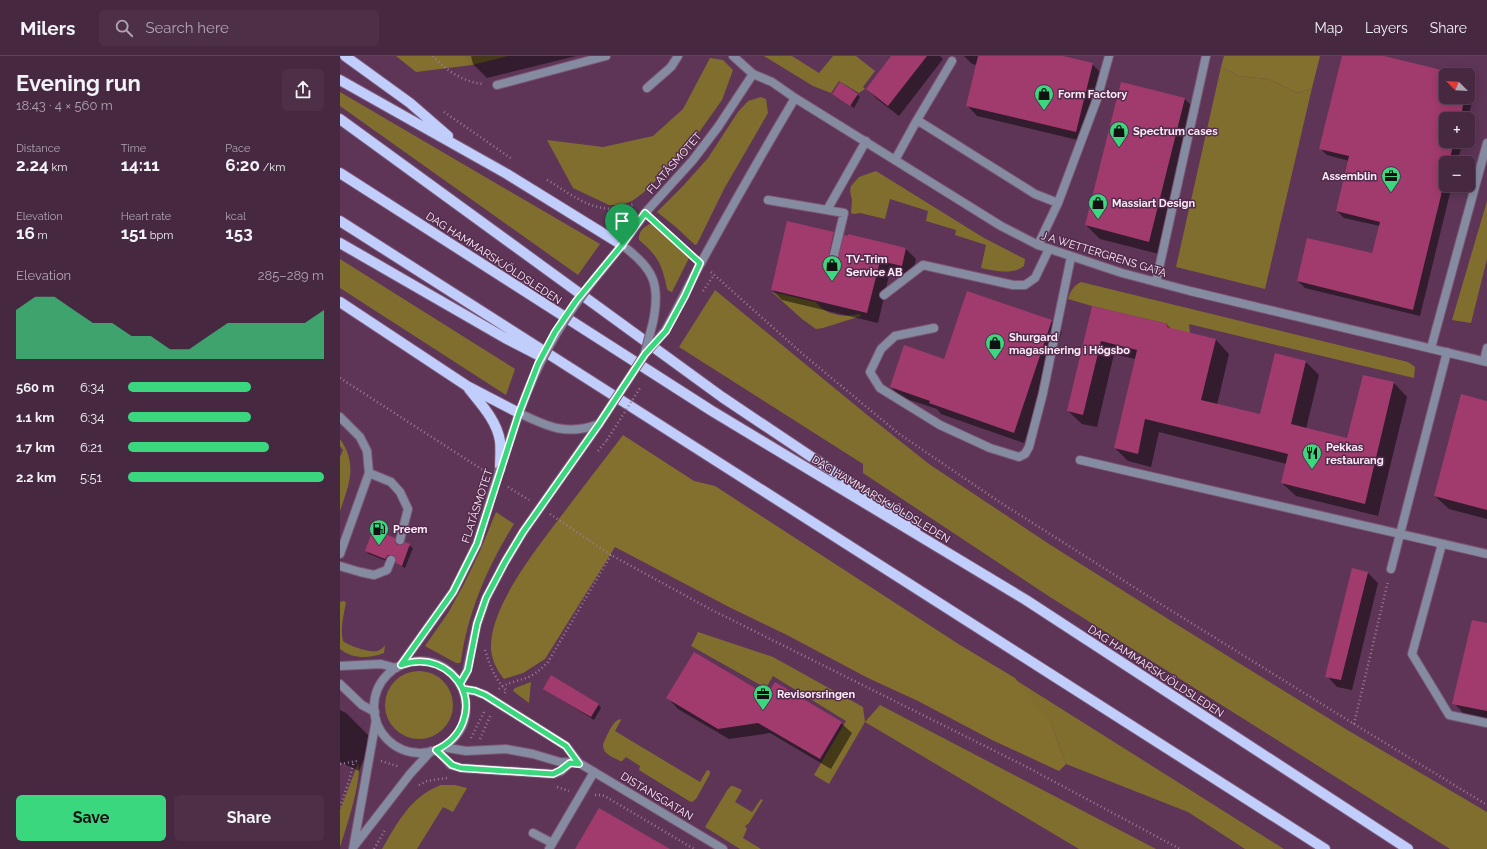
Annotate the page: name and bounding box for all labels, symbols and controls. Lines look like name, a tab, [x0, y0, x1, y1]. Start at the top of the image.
search box	[99, 10, 379, 46]
text: Milers	[20, 17, 75, 39]
icon: search	[113, 17, 135, 39]
text: Search here	[145, 19, 229, 37]
text: Map	[1315, 20, 1343, 36]
text: Layers	[1365, 20, 1408, 36]
text: Share	[1430, 20, 1467, 36]
north arrow	[1439, 68, 1475, 104]
map controls	[1439, 68, 1475, 192]
button: share	[282, 69, 324, 111]
text: Evening run	[16, 70, 141, 96]
shop icon: Form Factory	[1033, 83, 1055, 111]
place label: Form Factory	[1058, 88, 1127, 101]
text: 18:43 · 4 × 560 m	[16, 98, 113, 113]
button: +	[1439, 112, 1475, 148]
shop icon: Spectrum cases	[1108, 120, 1130, 148]
place label: Spectrum cases	[1133, 125, 1218, 138]
street label: FLATÅSMOTET	[643, 129, 705, 197]
text: Distance	[16, 142, 60, 155]
text: Time	[121, 142, 146, 155]
text: Pace	[225, 142, 251, 155]
text: 2.24	[16, 155, 49, 175]
text: 14:11	[121, 155, 160, 175]
text: 6:20	[225, 155, 260, 175]
button: −	[1439, 156, 1475, 192]
text: km	[49, 161, 67, 174]
text: /km	[260, 161, 285, 174]
office icon: Assemblin	[1380, 165, 1402, 193]
place label: Assemblin	[1322, 170, 1377, 183]
shop icon: Massiart Design	[1087, 192, 1109, 220]
place label: Massiart Design	[1112, 197, 1196, 210]
pin	[605, 204, 639, 245]
text: Elevation	[16, 210, 63, 223]
text: Heart rate	[121, 210, 171, 223]
text: kcal	[225, 210, 246, 223]
street label: DAG HAMMARSKJÖLDSLEDEN	[423, 210, 564, 307]
icon: arrive	[611, 210, 633, 232]
text: 16	[16, 223, 35, 243]
text: 151	[121, 223, 147, 243]
text: 153	[225, 223, 253, 243]
text: m	[35, 229, 48, 242]
text: bpm	[147, 229, 173, 242]
street label: J A WETTERGRENS GATA	[1040, 229, 1169, 280]
place label: TV-Trim Service AB	[846, 253, 903, 279]
shop icon: TV-Trim Service AB	[821, 254, 843, 282]
text: Elevation	[16, 268, 71, 283]
text: 285–289 m	[258, 268, 324, 283]
place label: Shurgard magasinering i Högsbo	[1009, 331, 1130, 357]
shop icon: Shurgard magasinering i Högsbo	[984, 332, 1006, 360]
text: 560 m	[16, 380, 54, 395]
text: 6:34	[80, 380, 104, 395]
text: 1.1 km	[16, 410, 54, 425]
text: 6:34	[80, 410, 104, 425]
text: 1.7 km	[16, 440, 55, 455]
text: 6:21	[80, 440, 103, 455]
place label: Pekkas restaurang	[1326, 441, 1384, 467]
restaurant icon: Pekkas restaurang	[1301, 442, 1323, 470]
street label: DAG HAMMARSKJÖLDSLEDEN	[809, 453, 952, 546]
street label: FLATÅSMOTET	[458, 467, 496, 545]
text: 2.2 km	[16, 470, 56, 485]
text: 5:51	[80, 470, 102, 485]
fuel station icon: Preem	[368, 518, 390, 546]
place label: Preem	[393, 523, 427, 536]
street label: DAG HAMMARSKJÖLDSLEDEN	[1085, 623, 1226, 720]
office icon: Revisorsringen	[752, 683, 774, 711]
place label: Revisorsringen	[777, 688, 855, 701]
street label: DISTANSGATAN	[618, 770, 695, 823]
button: Save	[16, 795, 166, 841]
button: Share	[174, 795, 324, 841]

